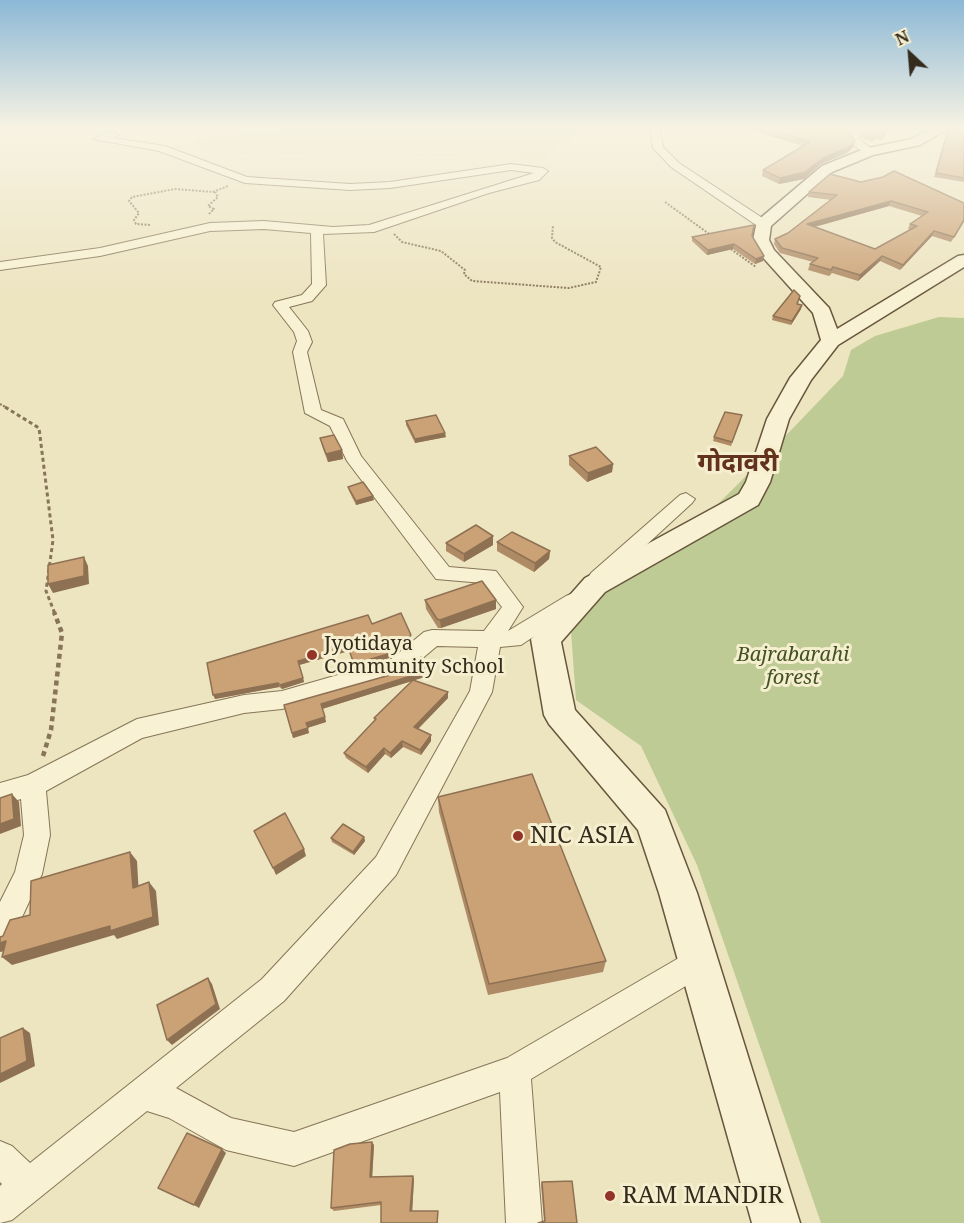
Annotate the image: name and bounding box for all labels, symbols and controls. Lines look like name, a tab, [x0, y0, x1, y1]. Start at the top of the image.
north arrow	[880, 24, 940, 84]
text: N	[892, 25, 913, 50]
district label: गोदावरी	[698, 448, 778, 480]
place label: Jyotidaya Community School	[324, 632, 504, 679]
park label: Bajrabarahi forest	[737, 643, 849, 690]
marker: Jyotidaya Community School	[305, 648, 319, 662]
place label: NIC ASIA	[530, 822, 634, 850]
marker: NIC ASIA	[511, 829, 525, 843]
place label: RAM MANDIR	[622, 1182, 783, 1210]
marker: RAM MANDIR	[603, 1189, 617, 1203]

